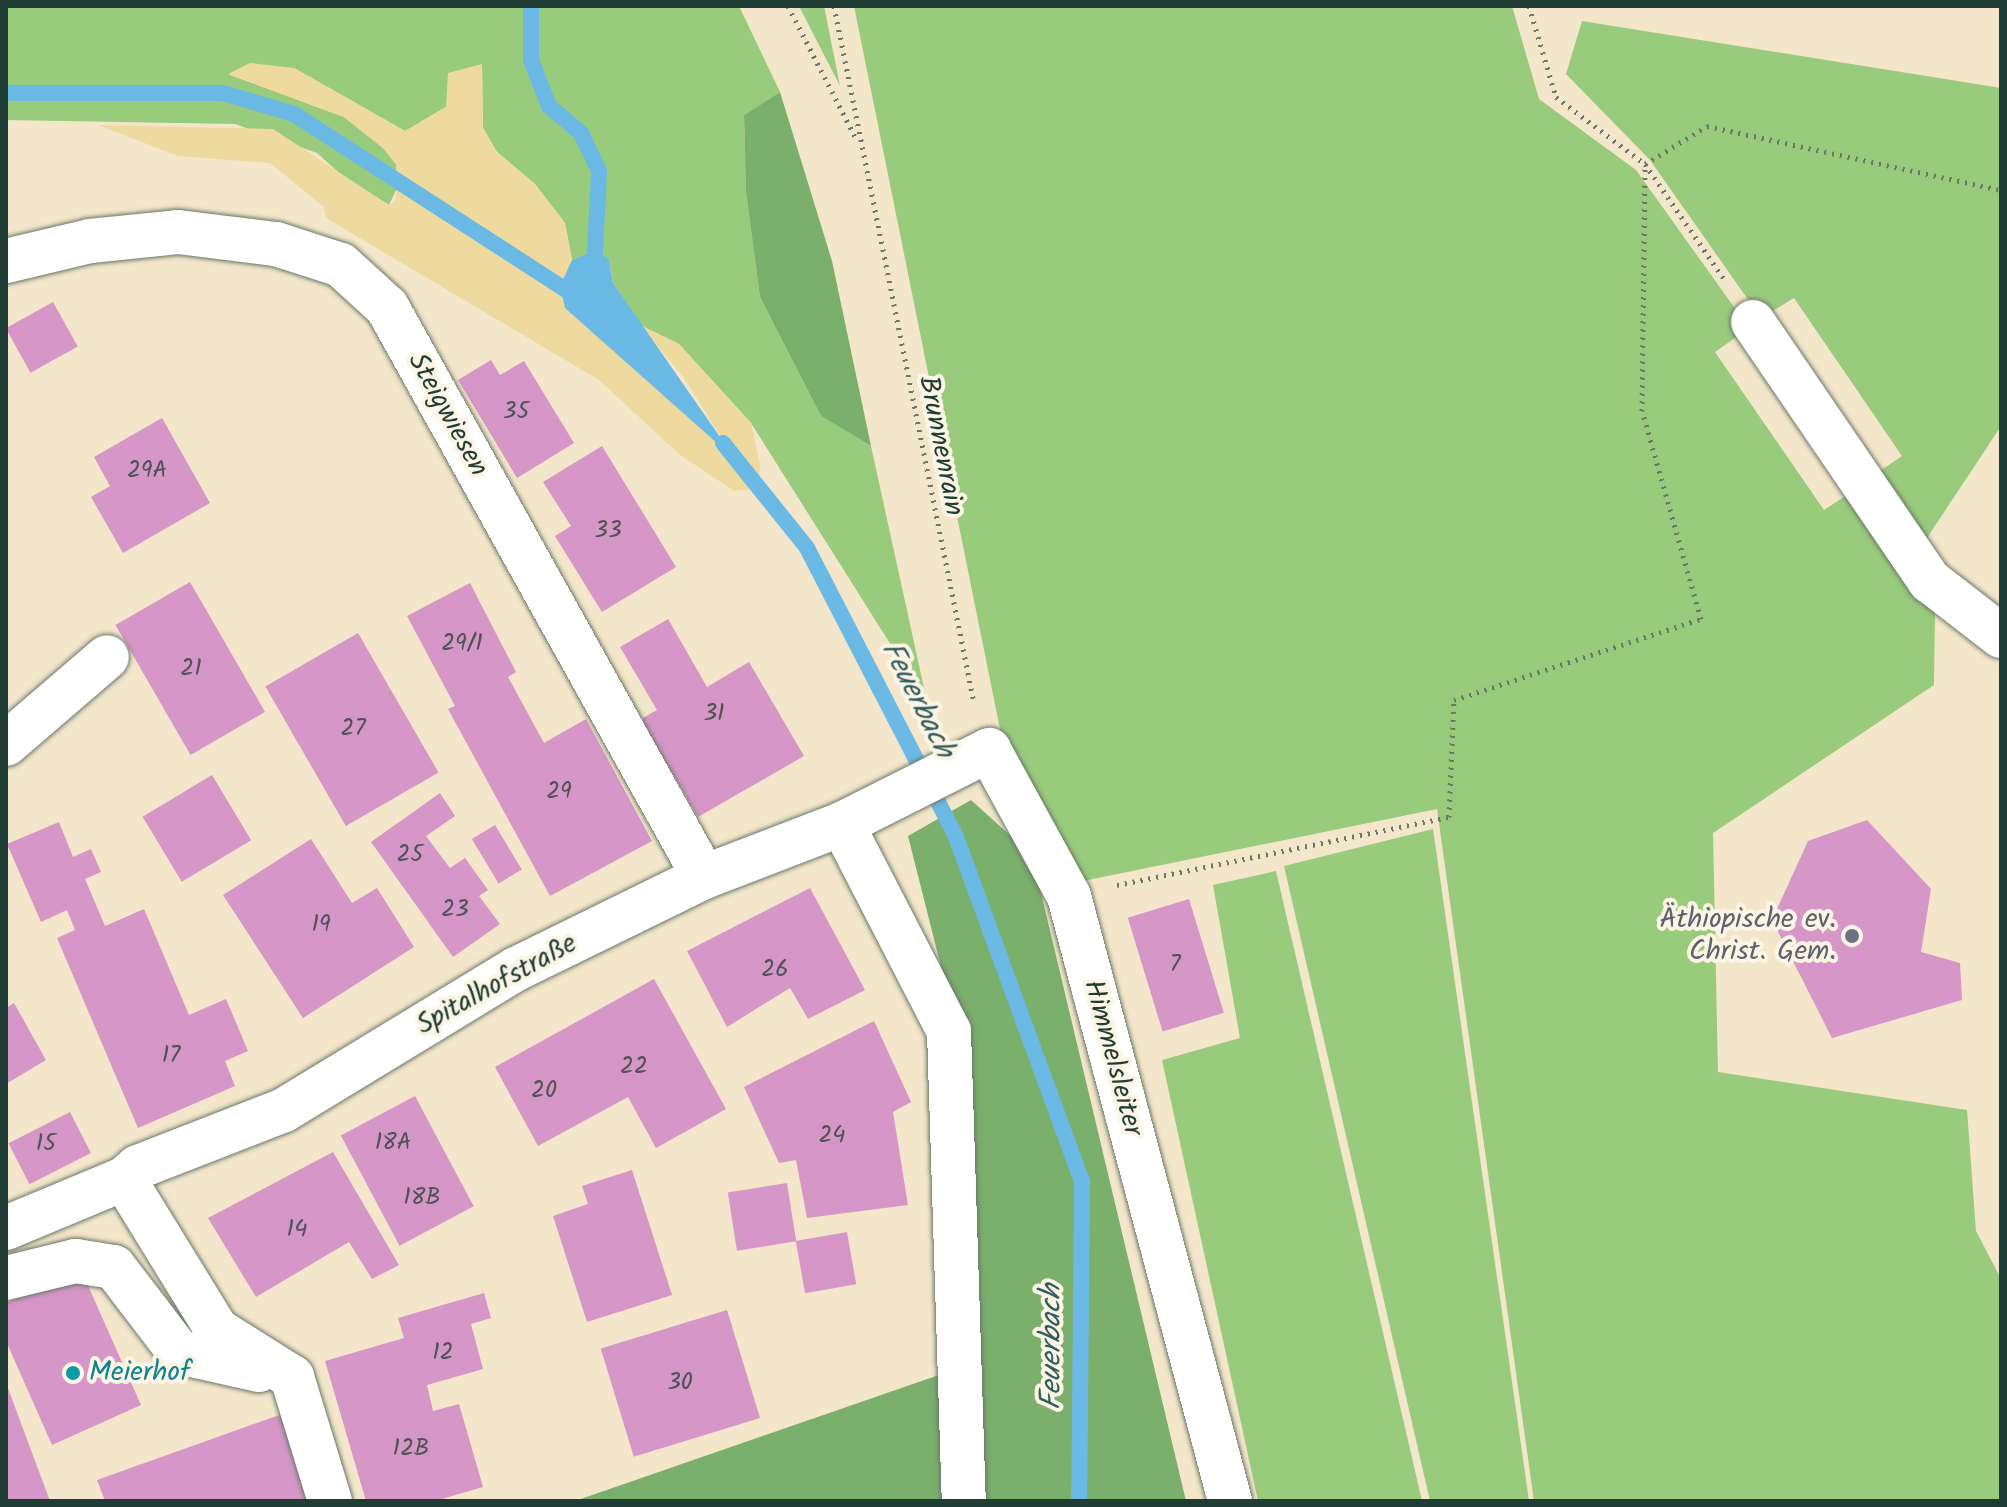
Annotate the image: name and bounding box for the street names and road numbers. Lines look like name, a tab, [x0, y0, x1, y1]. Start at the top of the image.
street label: Steigwiesen	[399, 347, 495, 483]
street label: Brunnenrain	[910, 373, 970, 519]
street label: Spitalhofstraße	[411, 927, 583, 1043]
street label: Himmelsleiter	[1075, 976, 1149, 1140]

